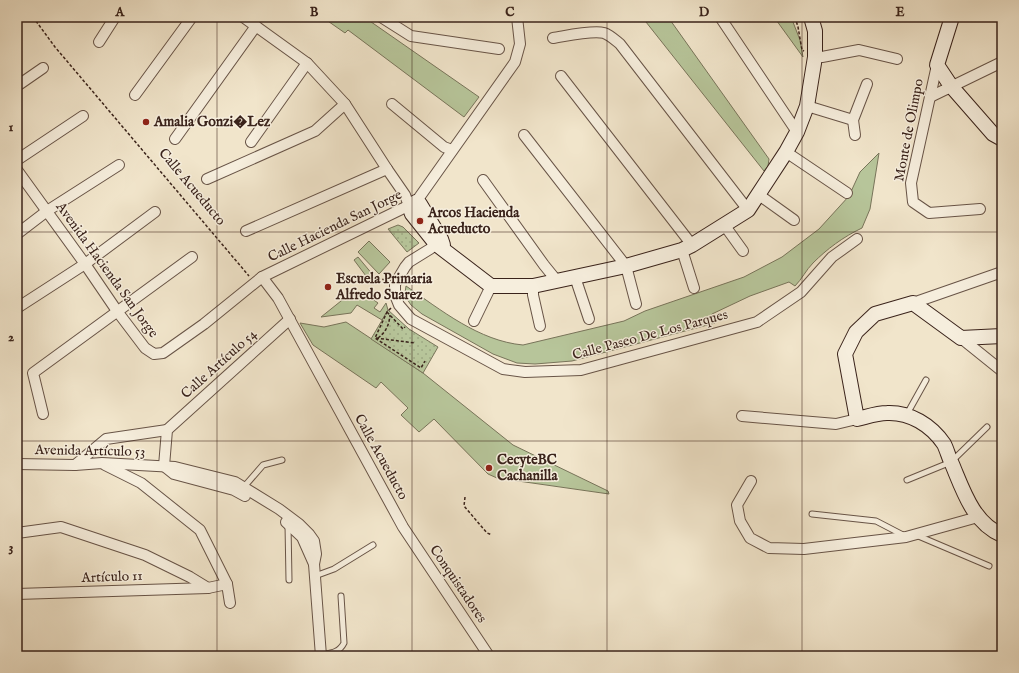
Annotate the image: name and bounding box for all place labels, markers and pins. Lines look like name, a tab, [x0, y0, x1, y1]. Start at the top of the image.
place label: Amalia Gonzi�Lez	[153, 113, 271, 131]
marker: Amalia Gonzi�Lez	[141, 117, 151, 127]
place label: Arcos Hacienda Acueducto	[427, 204, 520, 238]
marker: Arcos Hacienda Acueducto	[415, 216, 425, 226]
place label: Escuela Primaria Alfredo Suarez	[335, 270, 433, 304]
marker: Escuela Primaria Alfredo Suarez	[323, 282, 333, 292]
place label: CecyteBC Cachanilla	[497, 451, 558, 485]
marker: CecyteBC Cachanilla	[484, 463, 494, 473]

